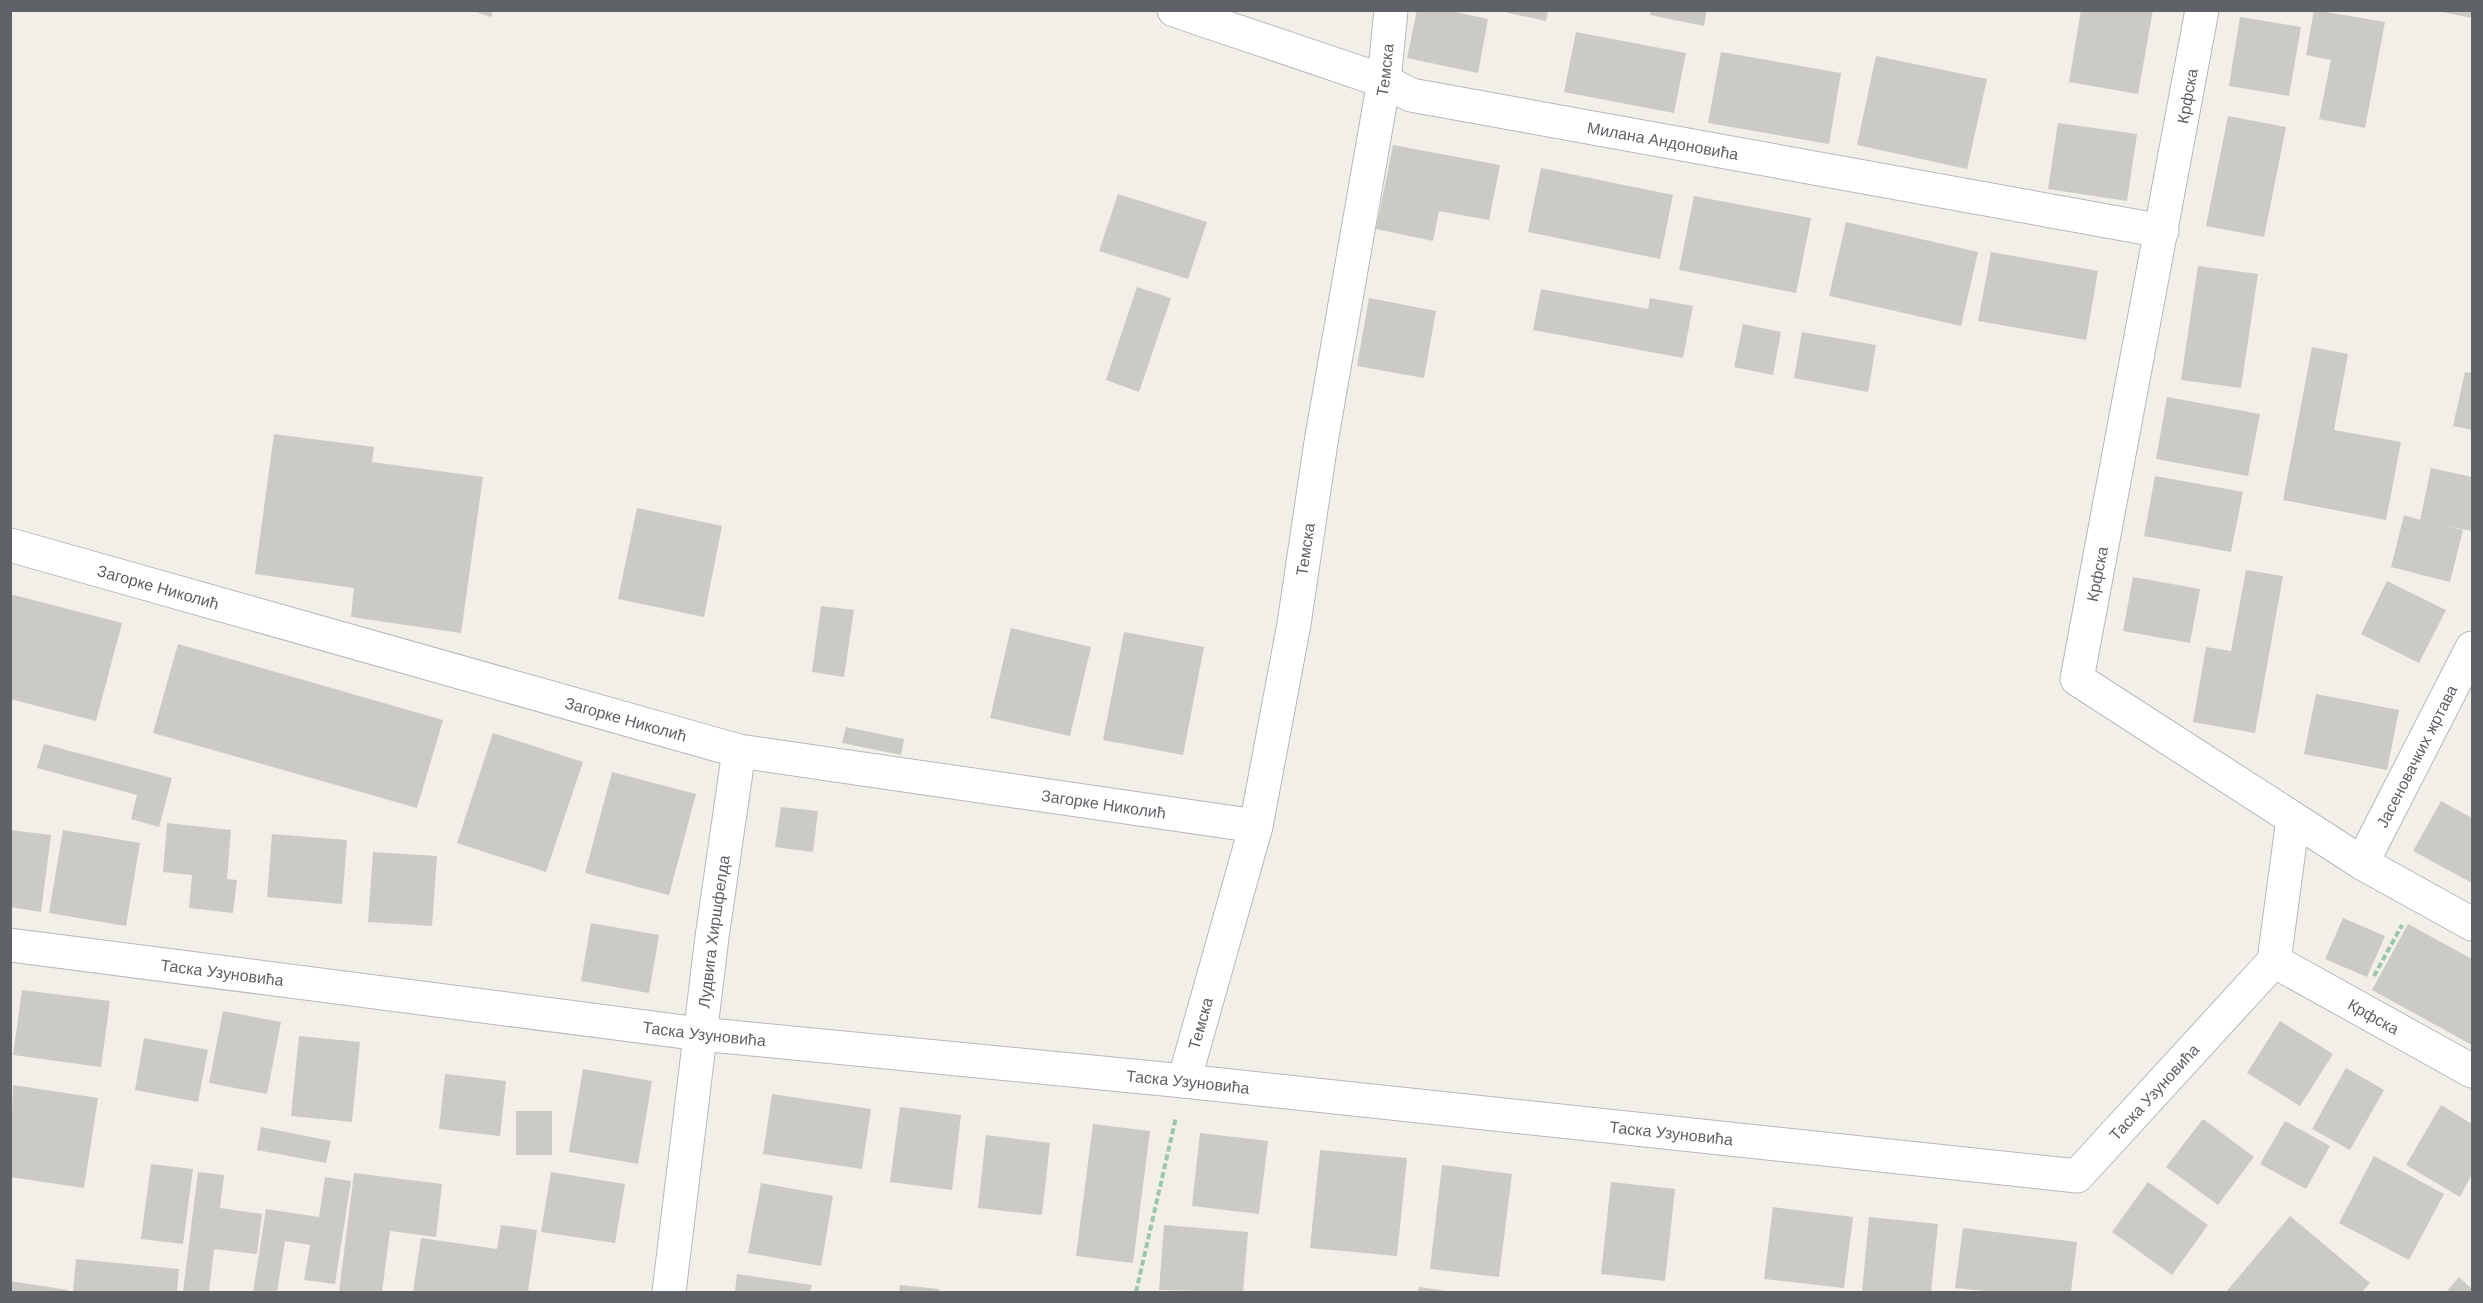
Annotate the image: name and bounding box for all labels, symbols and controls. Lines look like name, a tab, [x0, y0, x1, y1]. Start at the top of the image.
street label: Темска	[1371, 43, 1399, 98]
street label: Крфска	[2172, 67, 2203, 125]
street label: Милана Андоновића	[1585, 117, 1740, 165]
street label: Темска	[1291, 522, 1320, 577]
street label: Крфска	[2082, 545, 2113, 603]
street label: Загорке Николић	[95, 560, 221, 615]
street label: Јасеновачких жртава	[2372, 681, 2462, 831]
street label: Загорке Николић	[562, 692, 689, 747]
street label: Загорке Николић	[1040, 785, 1167, 824]
street label: Лудвига Хиршфелда	[693, 854, 735, 1009]
street label: Таска Узуновића	[159, 955, 285, 991]
street label: Крфска	[2344, 994, 2403, 1040]
street label: Темска	[1183, 995, 1218, 1052]
street label: Таска Узуновића	[641, 1017, 767, 1051]
street label: Таска Узуновића	[2105, 1039, 2204, 1145]
street label: Таска Узуновића	[1125, 1065, 1251, 1099]
street label: Таска Узуновића	[1608, 1116, 1734, 1150]

